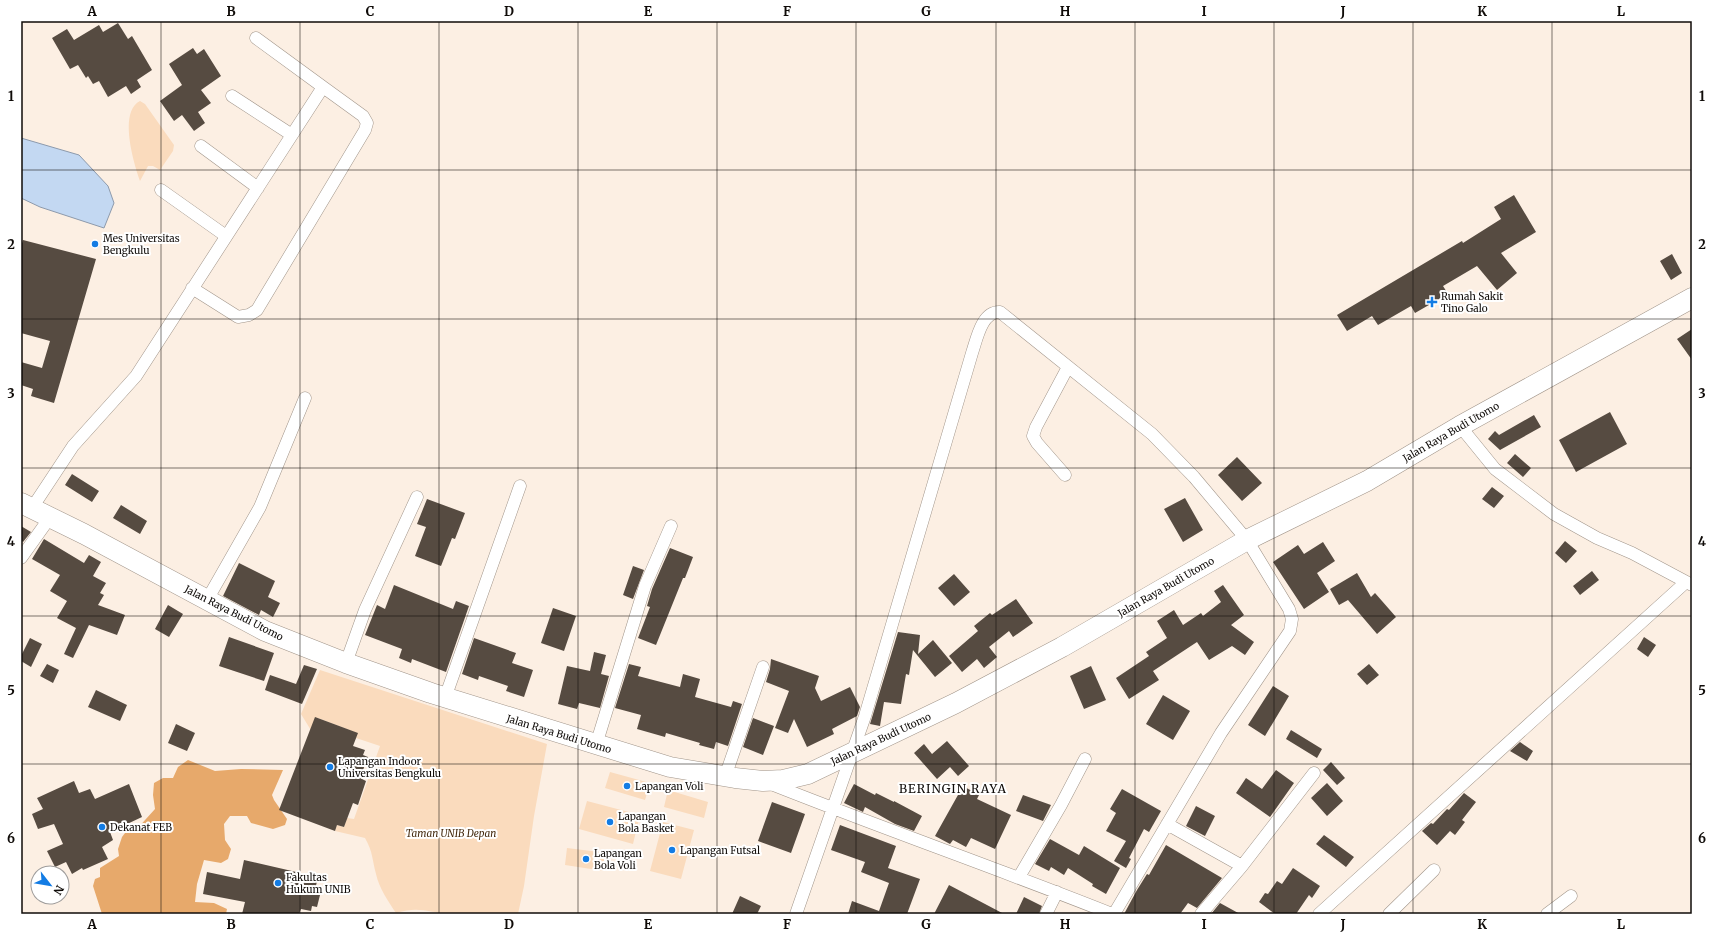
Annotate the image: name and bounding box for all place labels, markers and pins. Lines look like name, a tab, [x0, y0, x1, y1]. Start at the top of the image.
place label: Mes Universitas Bengkulu	[103, 232, 180, 257]
marker: Mes Universitas Bengkulu	[90, 239, 100, 249]
place label: Rumah Sakit Tino Galo	[1441, 290, 1503, 315]
marker: Rumah Sakit Tino Galo	[1426, 296, 1438, 308]
place label: Lapangan Indoor Universitas Bengkulu	[338, 755, 441, 780]
marker: Lapangan Indoor Universitas Bengkulu	[325, 762, 335, 772]
place label: Lapangan Voli	[635, 780, 703, 793]
marker: Lapangan Voli	[622, 781, 632, 791]
place label: Lapangan Bola Basket	[618, 810, 674, 835]
marker: Lapangan Bola Basket	[605, 817, 615, 827]
place label: Dekanat FEB	[110, 821, 172, 834]
marker: Dekanat FEB	[97, 822, 107, 832]
place label: Lapangan Futsal	[680, 844, 760, 857]
marker: Lapangan Futsal	[667, 845, 677, 855]
place label: Lapangan Bola Voli	[594, 847, 642, 872]
marker: Lapangan Bola Voli	[581, 854, 591, 864]
place label: Fakultas Hukum UNIB	[286, 871, 351, 896]
marker: Fakultas Hukum UNIB	[273, 878, 283, 888]

